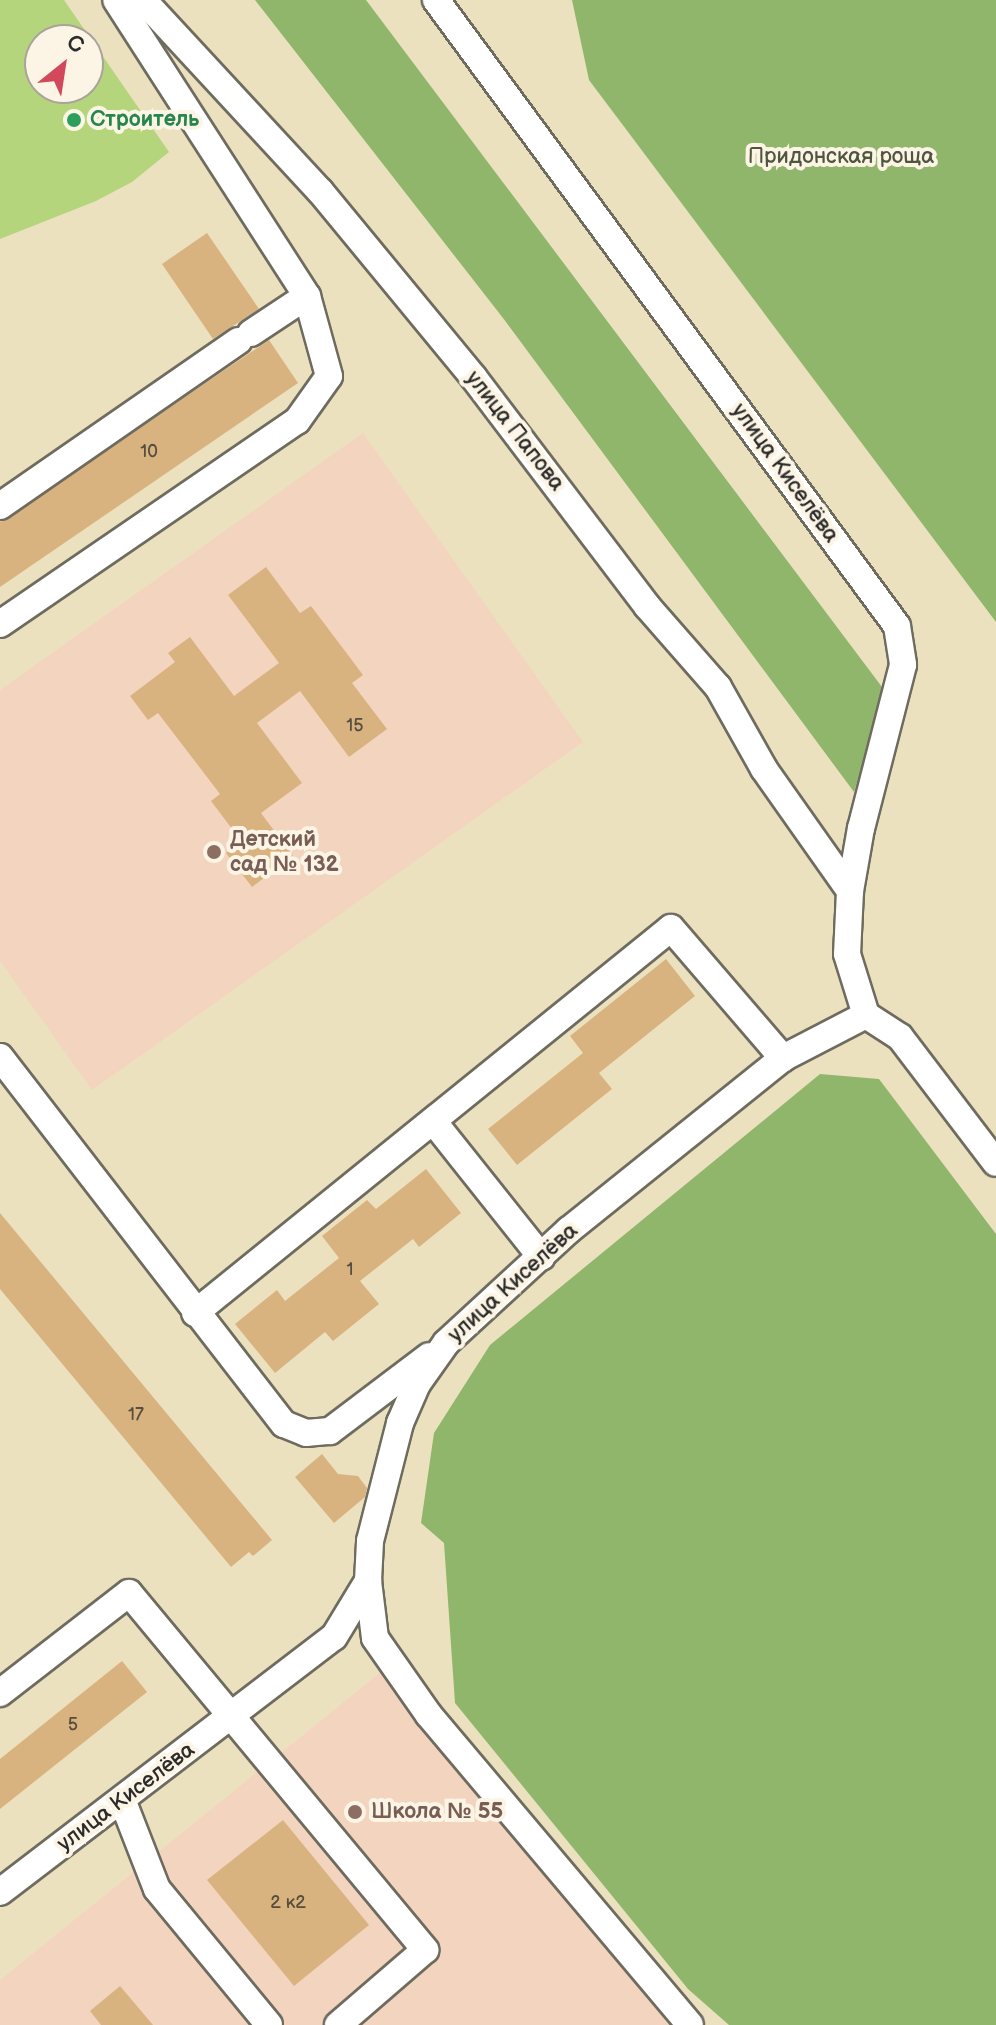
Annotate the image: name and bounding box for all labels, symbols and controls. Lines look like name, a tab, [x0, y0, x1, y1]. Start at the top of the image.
north arrow	[24, 24, 104, 104]
text: С	[62, 29, 89, 60]
place label: Строитель	[90, 107, 199, 133]
marker: Строитель	[65, 111, 83, 129]
park label: Придонская роща	[748, 144, 934, 170]
street label: улица Папова	[460, 366, 570, 496]
street label: улица Киселёва	[726, 398, 844, 548]
house number: 10	[140, 441, 158, 463]
house number: 15	[346, 715, 364, 737]
place label: Детский сад № 132	[230, 826, 339, 878]
marker: Детский сад № 132	[205, 843, 223, 861]
street label: улица Киселёва	[443, 1218, 583, 1348]
house number: 1	[347, 1259, 353, 1281]
house number: 17	[128, 1404, 144, 1426]
house number: 5	[68, 1714, 78, 1736]
street label: улица Киселёва	[52, 1737, 200, 1857]
place label: Школа № 55	[371, 1799, 503, 1825]
marker: Школа № 55	[346, 1803, 364, 1821]
house number: 2 к2	[270, 1892, 306, 1914]

